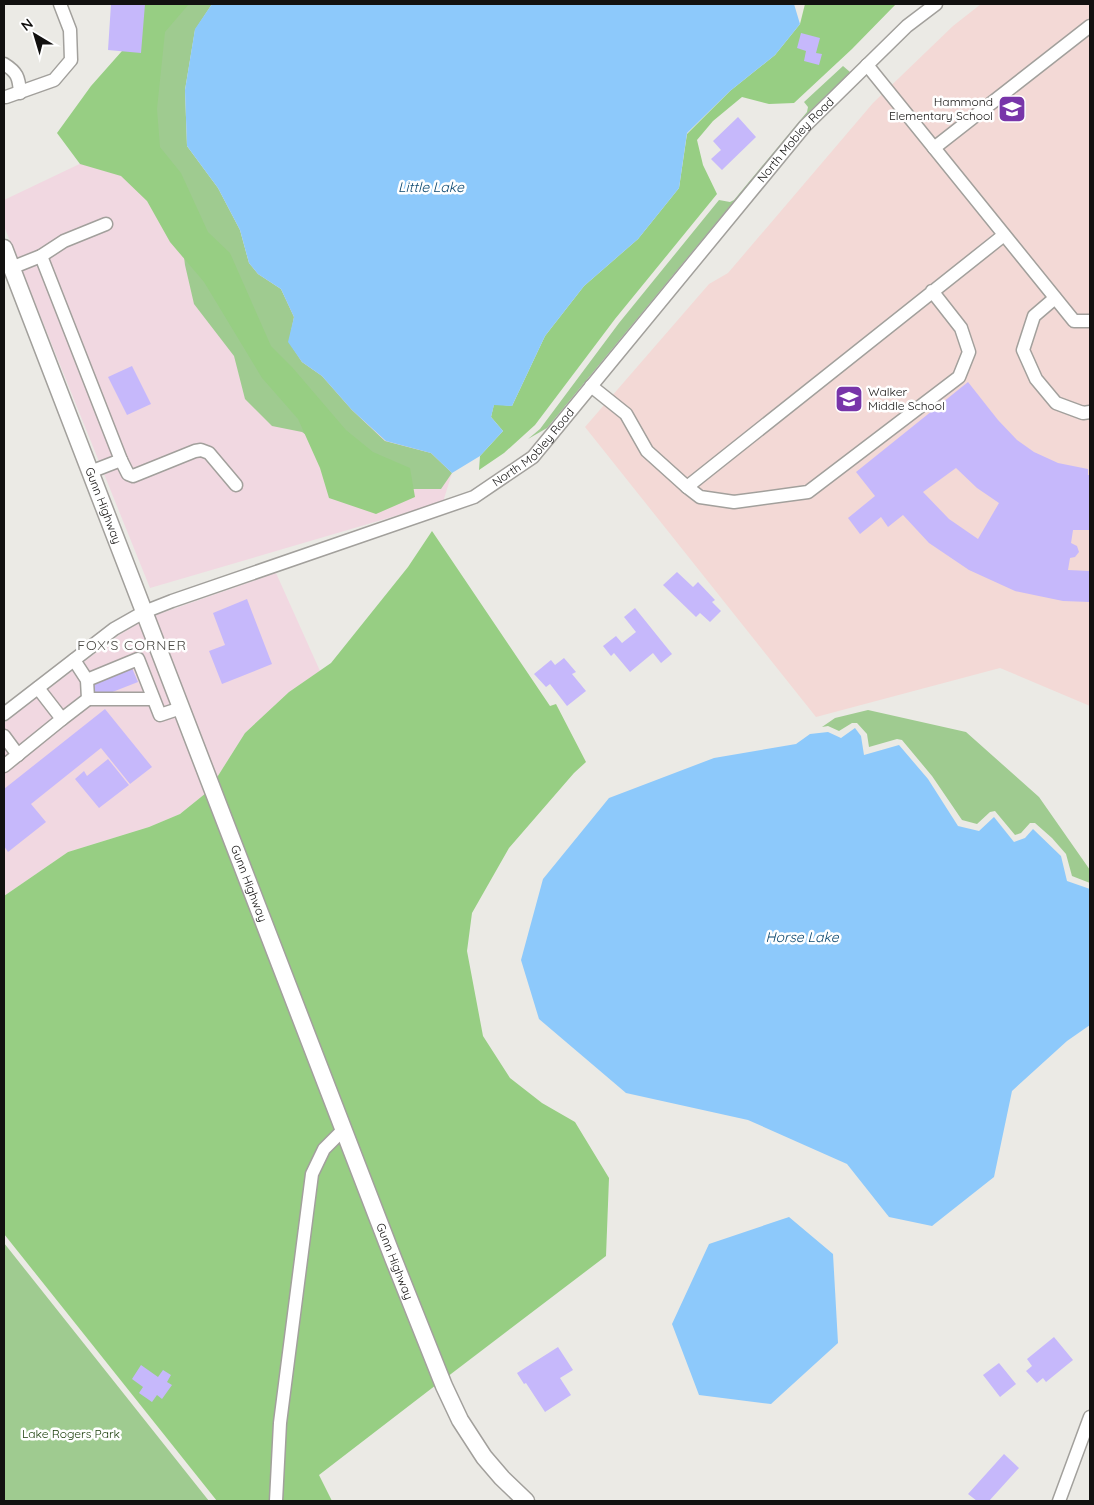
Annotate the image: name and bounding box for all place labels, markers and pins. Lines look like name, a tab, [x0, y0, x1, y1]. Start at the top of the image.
place label: Hammond Elementary School	[889, 94, 993, 123]
school or university icon: Hammond Elementary School	[997, 94, 1027, 124]
school or university icon: Walker Middle School	[834, 384, 864, 414]
place label: Walker Middle School	[868, 384, 945, 413]

